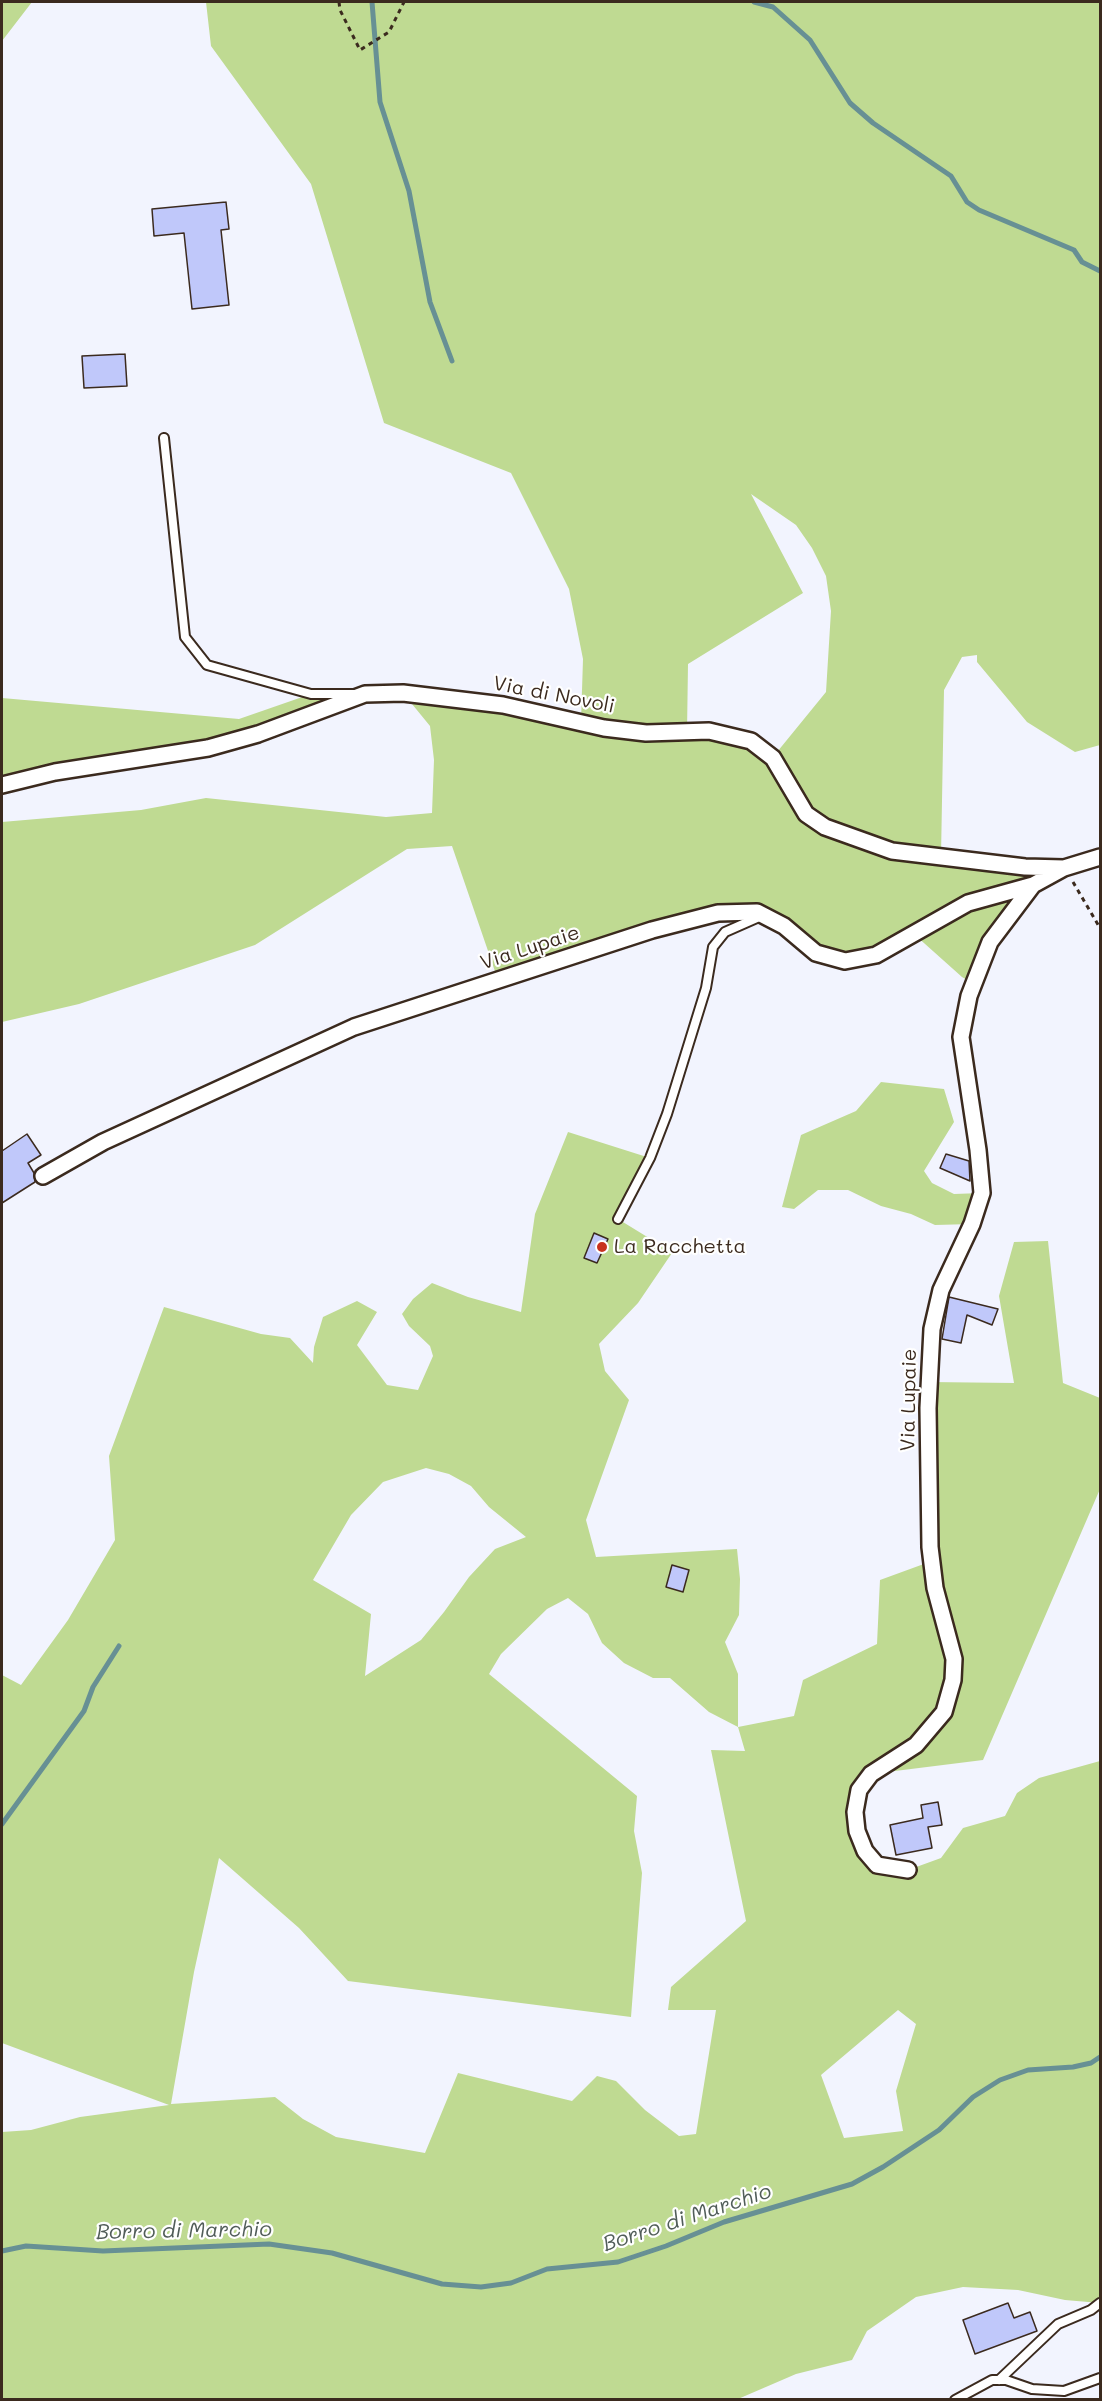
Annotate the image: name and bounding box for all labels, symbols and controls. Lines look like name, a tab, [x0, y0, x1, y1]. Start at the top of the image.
street label: Via di Novoli	[491, 671, 617, 719]
street label: Via Lupaie	[478, 921, 582, 975]
place label: La Racchetta	[614, 1235, 746, 1259]
marker: La Racchetta	[595, 1240, 609, 1254]
street label: Via Lupaie	[896, 1348, 922, 1452]
water label: Borro di Marchio	[600, 2179, 774, 2257]
water label: Borro di Marchio	[96, 2217, 272, 2245]

